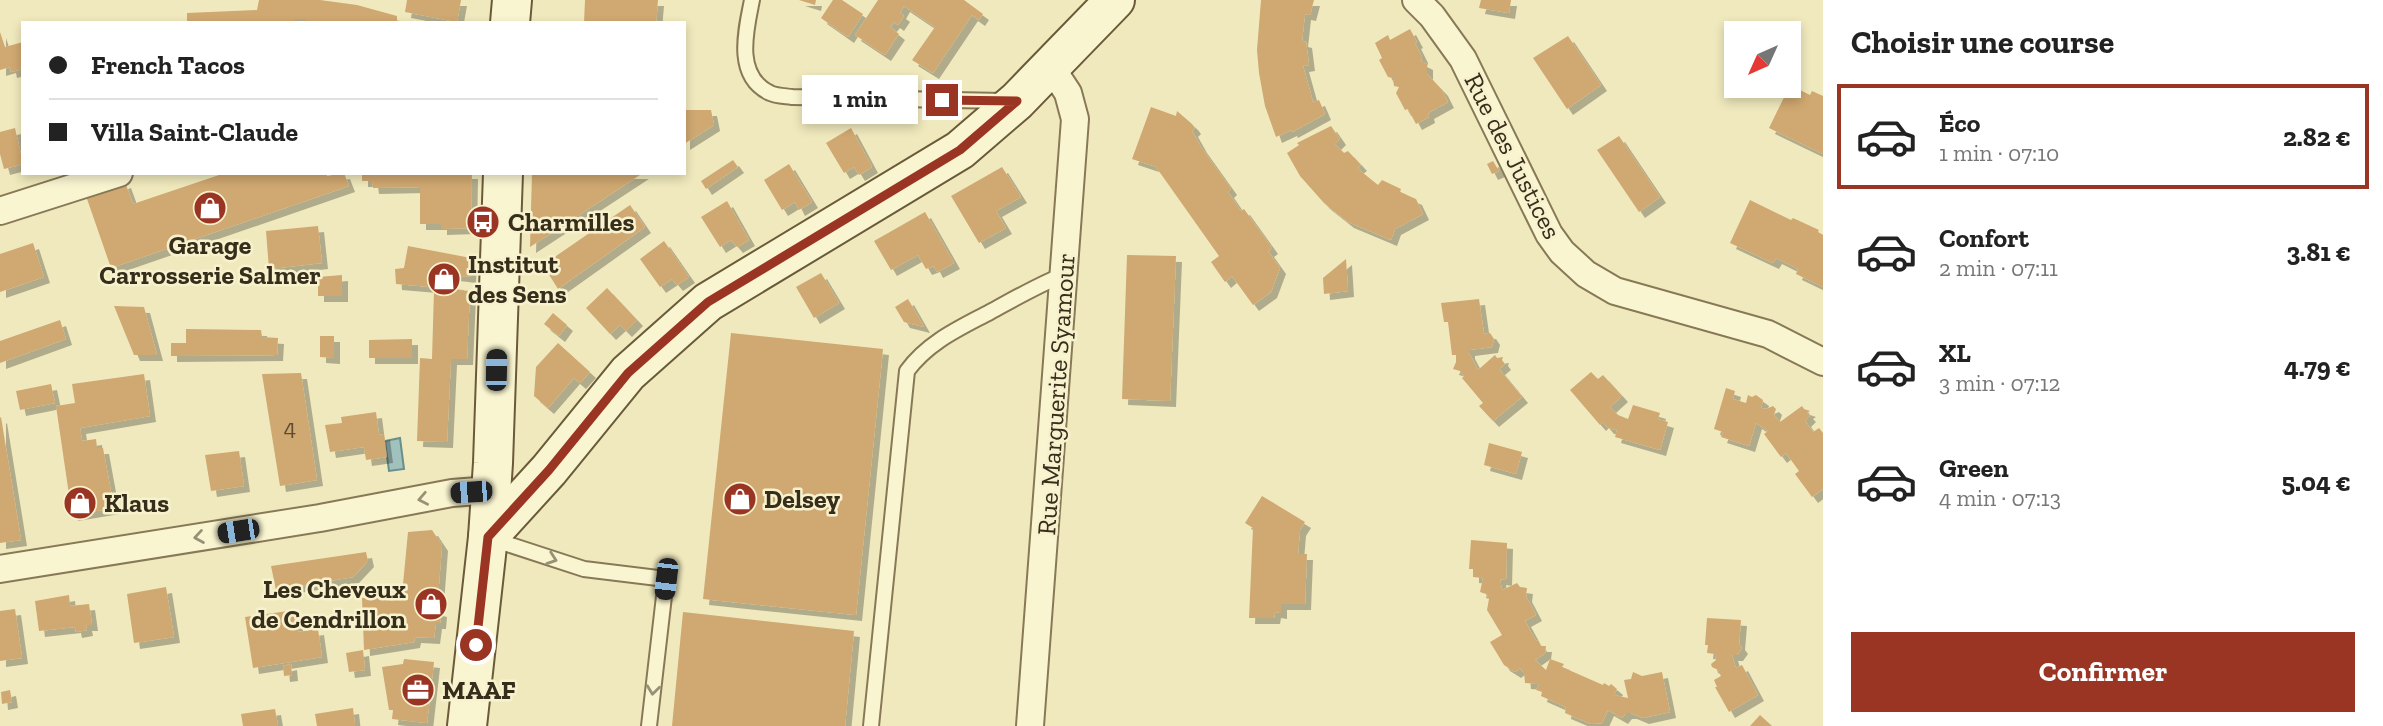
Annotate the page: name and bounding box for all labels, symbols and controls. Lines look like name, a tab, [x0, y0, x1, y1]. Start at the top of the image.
north arrow	[1724, 21, 1801, 98]
map controls	[1724, 21, 1801, 98]
text: Choisir une course	[1851, 23, 2114, 61]
text: French Tacos	[91, 49, 245, 81]
street label: Rue des Justices	[1457, 68, 1569, 244]
callout: 1 min	[802, 76, 918, 124]
route end	[926, 84, 958, 116]
text: 1 min	[833, 85, 887, 113]
icon: car	[1855, 105, 1918, 168]
text: Éco	[1939, 107, 1980, 139]
text: Villa Saint-Claude	[91, 116, 298, 148]
text: 2.82 €	[2283, 121, 2351, 153]
text: 1 min · 07:10	[1939, 139, 2059, 167]
shop icon: Garage Carrosserie Salmer	[191, 189, 229, 227]
bus stop icon: Charmilles	[464, 203, 502, 241]
place label: Charmilles	[508, 206, 634, 238]
icon: car	[1855, 220, 1918, 283]
text: Confort	[1939, 222, 2029, 254]
place label: Garage Carrosserie Salmer	[99, 229, 321, 291]
text: 3.81 €	[2286, 236, 2351, 268]
place label: Institut des Sens	[468, 248, 567, 310]
street label: Rue Marguerite Syamour	[1030, 252, 1082, 536]
text: 2 min · 07:11	[1939, 254, 2058, 282]
shop icon: Institut des Sens	[425, 260, 463, 298]
icon: car	[1855, 335, 1918, 398]
text: XL	[1939, 337, 1971, 369]
car	[486, 349, 507, 391]
text: 4.79 €	[2284, 351, 2351, 383]
text: 3 min · 07:12	[1939, 369, 2060, 397]
house number: 4	[284, 413, 296, 441]
icon: car	[1855, 450, 1918, 513]
text: Green	[1939, 452, 2009, 484]
text: 5.04 €	[2281, 466, 2351, 498]
car	[450, 480, 493, 504]
shop icon: Delsey	[721, 480, 759, 518]
place label: Delsey	[764, 483, 840, 515]
shop icon: Klaus	[61, 484, 99, 522]
text: 4 min · 07:13	[1939, 484, 2061, 512]
place label: Klaus	[104, 487, 169, 519]
one-way arrow	[417, 490, 429, 505]
car	[216, 517, 261, 545]
one-way arrow	[193, 529, 205, 544]
one-way arrow	[546, 551, 558, 565]
car	[654, 557, 679, 601]
place label: Les Cheveux de Cendrillon	[251, 573, 407, 635]
shop icon: Les Cheveux de Cendrillon	[412, 585, 450, 623]
route start	[460, 629, 492, 661]
button: Confirmer	[1851, 632, 2355, 712]
office icon: MAAF	[399, 671, 437, 709]
place label: MAAF	[442, 674, 516, 706]
one-way arrow	[645, 685, 660, 696]

